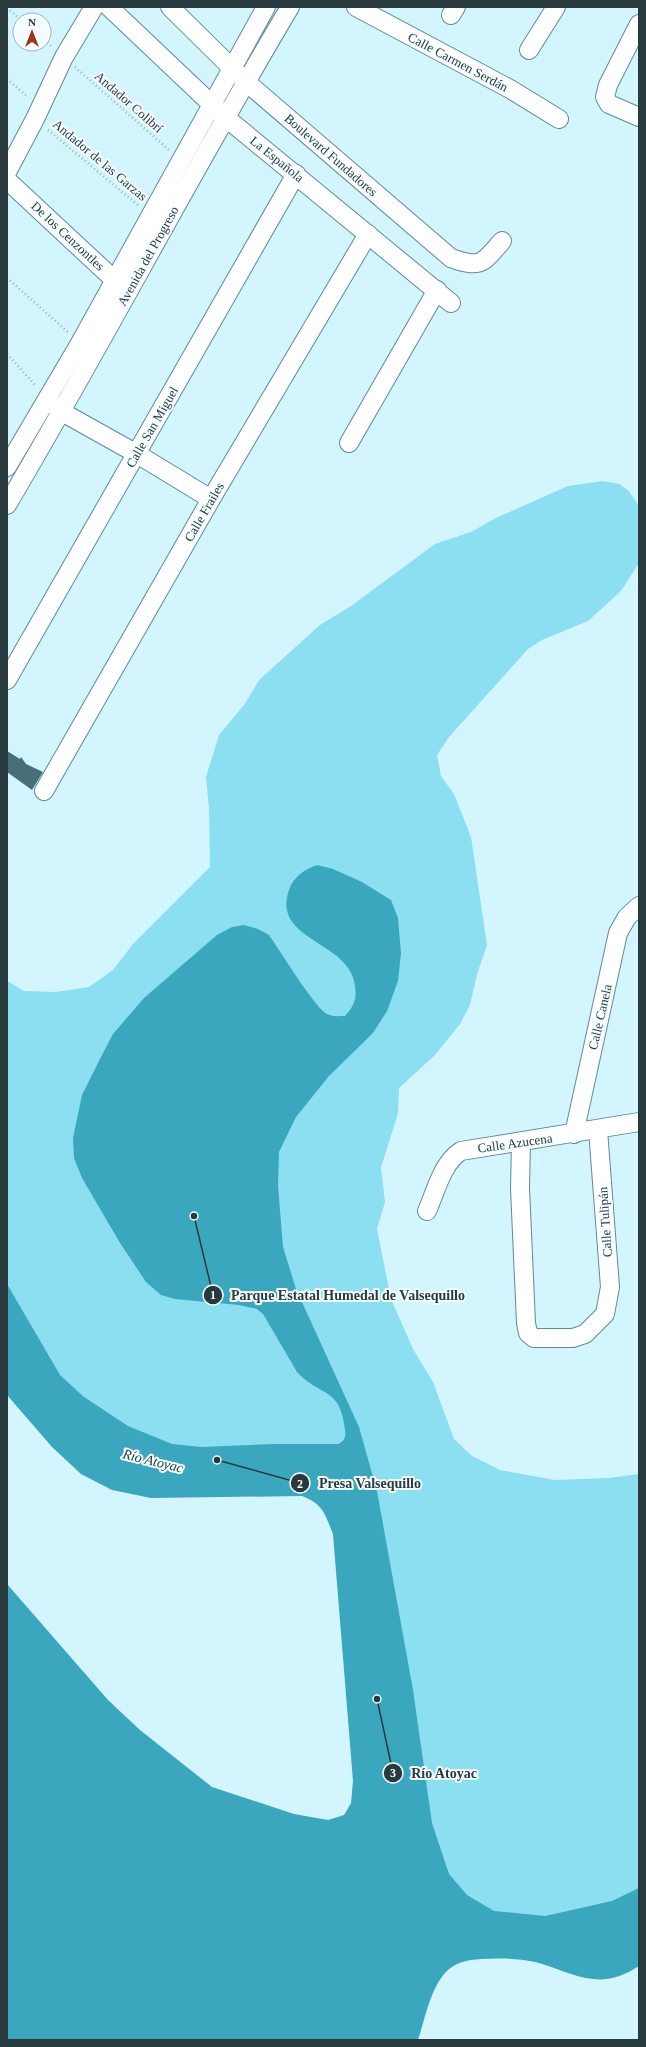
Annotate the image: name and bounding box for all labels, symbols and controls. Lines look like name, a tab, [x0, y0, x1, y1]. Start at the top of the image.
north arrow	[12, 12, 52, 52]
text: N	[28, 16, 36, 28]
street label: Calle Carmen Serdán	[405, 29, 511, 95]
street label: Andador Colibrí	[92, 68, 167, 136]
street label: Boulevard Fundadores	[282, 111, 380, 199]
street label: Andador de las Garzas	[50, 116, 150, 204]
street label: La Española	[247, 133, 307, 185]
street label: De los Cenzontles	[28, 198, 108, 274]
street label: Avenida del Progreso	[114, 204, 182, 308]
street label: Calle San Miguel	[123, 384, 181, 470]
street label: Calle Frailes	[181, 480, 227, 544]
street label: Calle Canela	[585, 983, 615, 1051]
street label: Calle Azucena	[477, 1130, 554, 1156]
street label: Calle Tulipán	[595, 1186, 615, 1258]
callout: Parque Estatal Humedal de Valsequillo	[203, 1282, 473, 1308]
text: 1	[210, 1288, 216, 1302]
text: Parque Estatal Humedal de Valsequillo	[231, 1288, 465, 1303]
water label: Río Atoyac	[120, 1446, 185, 1476]
callout: Presa Valsequillo	[290, 1470, 429, 1496]
text: Presa Valsequillo	[319, 1476, 421, 1491]
text: 2	[297, 1477, 303, 1491]
callout: Río Atoyac	[383, 1760, 485, 1786]
text: 3	[390, 1766, 396, 1780]
text: Río Atoyac	[411, 1766, 477, 1781]

